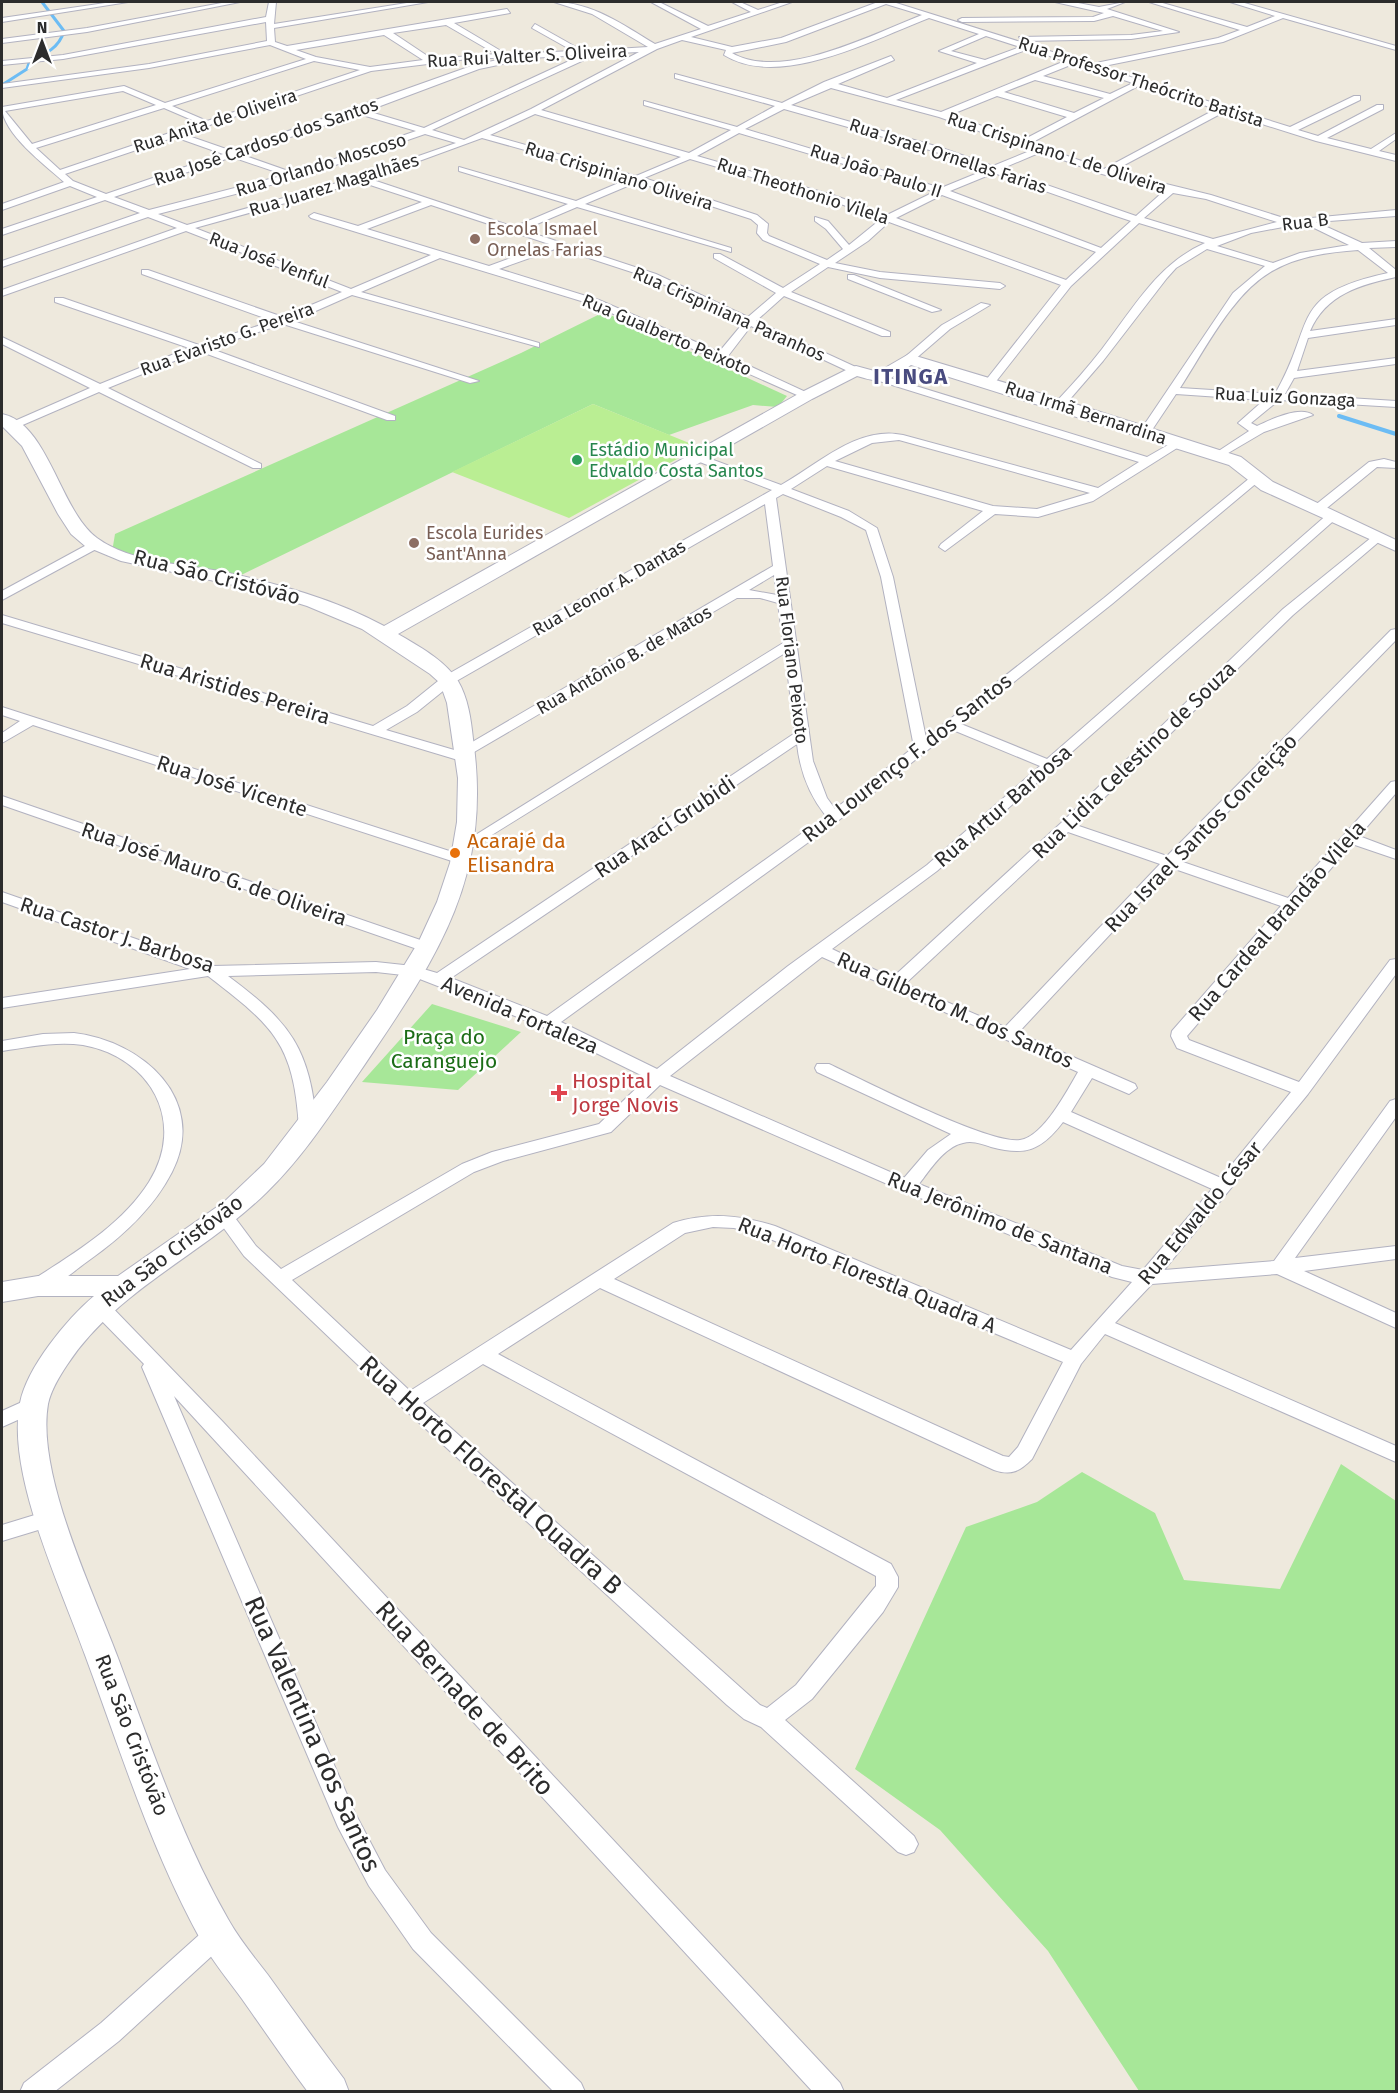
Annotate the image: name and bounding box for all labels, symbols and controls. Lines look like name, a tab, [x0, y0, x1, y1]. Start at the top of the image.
north arrow	[12, 12, 72, 72]
text: N	[37, 18, 47, 37]
street label: Rua Professor Theócrito Batista	[1016, 32, 1266, 132]
street label: Rua Rui Valter S. Oliveira	[426, 40, 628, 72]
street label: Rua Anita de Oliveira	[130, 84, 300, 158]
street label: Rua José Cardoso dos Santos	[151, 93, 381, 191]
street label: Rua Crispinano L de Oliveira	[944, 107, 1170, 199]
street label: Rua Israel Ornellas Farias	[847, 114, 1049, 198]
street label: Rua Orlando Moscoso	[233, 129, 409, 201]
street label: Rua Crispiniano Oliveira	[522, 137, 716, 215]
street label: Rua João Paulo II	[807, 139, 945, 203]
street label: Rua Juarez Magalhães	[246, 149, 422, 221]
street label: Rua Theothonio Vilela	[714, 153, 892, 229]
street label: Rua B	[1280, 208, 1330, 236]
place label: Escola Ismael Ornelas Farias	[487, 218, 602, 261]
street label: Rua José Venful	[206, 227, 332, 293]
marker: Escola Ismael Ornelas Farias	[468, 232, 482, 246]
street label: Rua Crispiniana Paranhos	[630, 262, 828, 366]
street label: Rua Gualberto Peixoto	[579, 289, 755, 381]
street label: Rua Evaristo G. Pereira	[137, 297, 317, 381]
district label: ITINGA	[873, 363, 949, 390]
street label: Rua Irmã Bernardina	[1002, 376, 1170, 450]
street label: Rua Luiz Gonzaga	[1214, 382, 1356, 412]
place label: Estádio Municipal Edvaldo Costa Santos	[589, 439, 763, 482]
marker: Estádio Municipal Edvaldo Costa Santos	[570, 453, 584, 467]
place label: Escola Eurides Sant'Anna	[426, 522, 543, 565]
street label: Rua Leonor A. Dantas	[529, 535, 689, 641]
marker: Escola Eurides Sant'Anna	[407, 536, 421, 550]
street label: Rua São Cristóvão	[131, 544, 303, 610]
street label: Rua Floriano Peixoto	[771, 575, 813, 745]
street label: Rua Antônio B. de Matos	[532, 601, 716, 719]
street label: Rua Aristides Pereira	[137, 648, 333, 730]
street label: Rua Lidia Celestino de Souza	[1027, 656, 1241, 864]
street label: Rua Lourenço F. dos Santos	[797, 668, 1017, 848]
street label: Rua Israel Santos Conceição	[1099, 728, 1303, 938]
street label: Rua Artur Barbosa	[929, 739, 1077, 873]
street label: Rua José Vicente	[153, 749, 311, 823]
street label: Rua Araci Grubidi	[589, 770, 741, 884]
street label: Rua Cardeal Brandão Vilela	[1183, 815, 1371, 1027]
street label: Rua José Mauro G. de Oliveira	[78, 816, 350, 932]
place label: Acarajé da Elisandra	[467, 828, 566, 878]
marker: Acarajé da Elisandra	[448, 846, 462, 860]
street label: Rua Castor J. Barbosa	[17, 891, 217, 979]
street label: Rua Gilberto M. dos Santos	[833, 946, 1077, 1074]
street label: Avenida Fortaleza	[438, 970, 602, 1060]
park label: Praça do Caranguejo	[391, 1024, 497, 1074]
place label: Hospital Jorge Novis	[572, 1068, 679, 1118]
marker: Hospital Jorge Novis	[550, 1084, 568, 1102]
street label: Rua Edwaldo César	[1132, 1136, 1268, 1290]
street label: Rua Jerônimo de Santana	[883, 1166, 1117, 1280]
street label: Rua São Cristóvão	[96, 1189, 248, 1313]
street label: Rua Horto Florestla Quadra A	[734, 1211, 1000, 1339]
street label: Rua Horto Florestal Quadra B	[353, 1349, 628, 1602]
street label: Rua Valentina dos Santos	[238, 1591, 387, 1877]
street label: Rua Bernade de Brito	[369, 1594, 560, 1802]
street label: Rua São Cristóvão	[89, 1651, 175, 1819]

